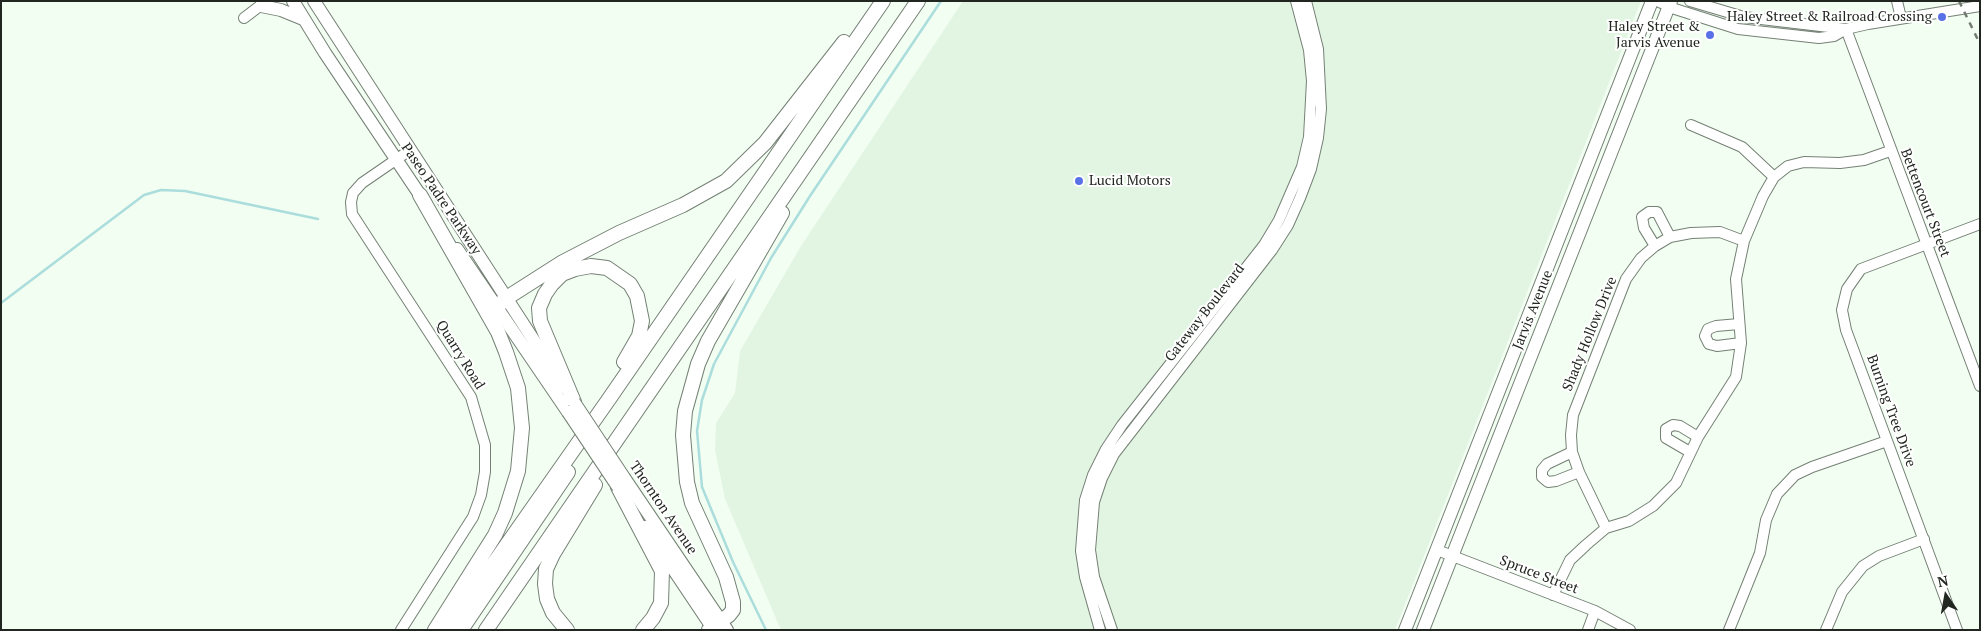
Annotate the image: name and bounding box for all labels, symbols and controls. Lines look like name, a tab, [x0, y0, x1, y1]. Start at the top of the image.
place label: Haley Street & Railroad Crossing	[1727, 9, 1932, 25]
marker: Haley Street & Railroad Crossing	[1936, 11, 1948, 23]
place label: Haley Street & Jarvis Avenue	[1608, 19, 1700, 52]
marker: Haley Street & Jarvis Avenue	[1704, 29, 1716, 41]
street label: Paseo Padre Parkway	[397, 140, 485, 258]
street label: Bettencourt Street	[1897, 146, 1953, 260]
place label: Lucid Motors	[1089, 173, 1171, 189]
marker: Lucid Motors	[1073, 175, 1085, 187]
street label: Gateway Boulevard	[1162, 261, 1248, 365]
street label: Jarvis Avenue	[1509, 268, 1557, 352]
street label: Shady Hollow Drive	[1559, 274, 1621, 394]
street label: Quarry Road	[432, 317, 488, 393]
street label: Burning Tree Drive	[1863, 353, 1919, 469]
street label: Thornton Avenue	[626, 458, 700, 558]
street label: Spruce Street	[1497, 552, 1581, 598]
text: N	[1936, 570, 1950, 591]
north arrow	[1921, 571, 1971, 621]

